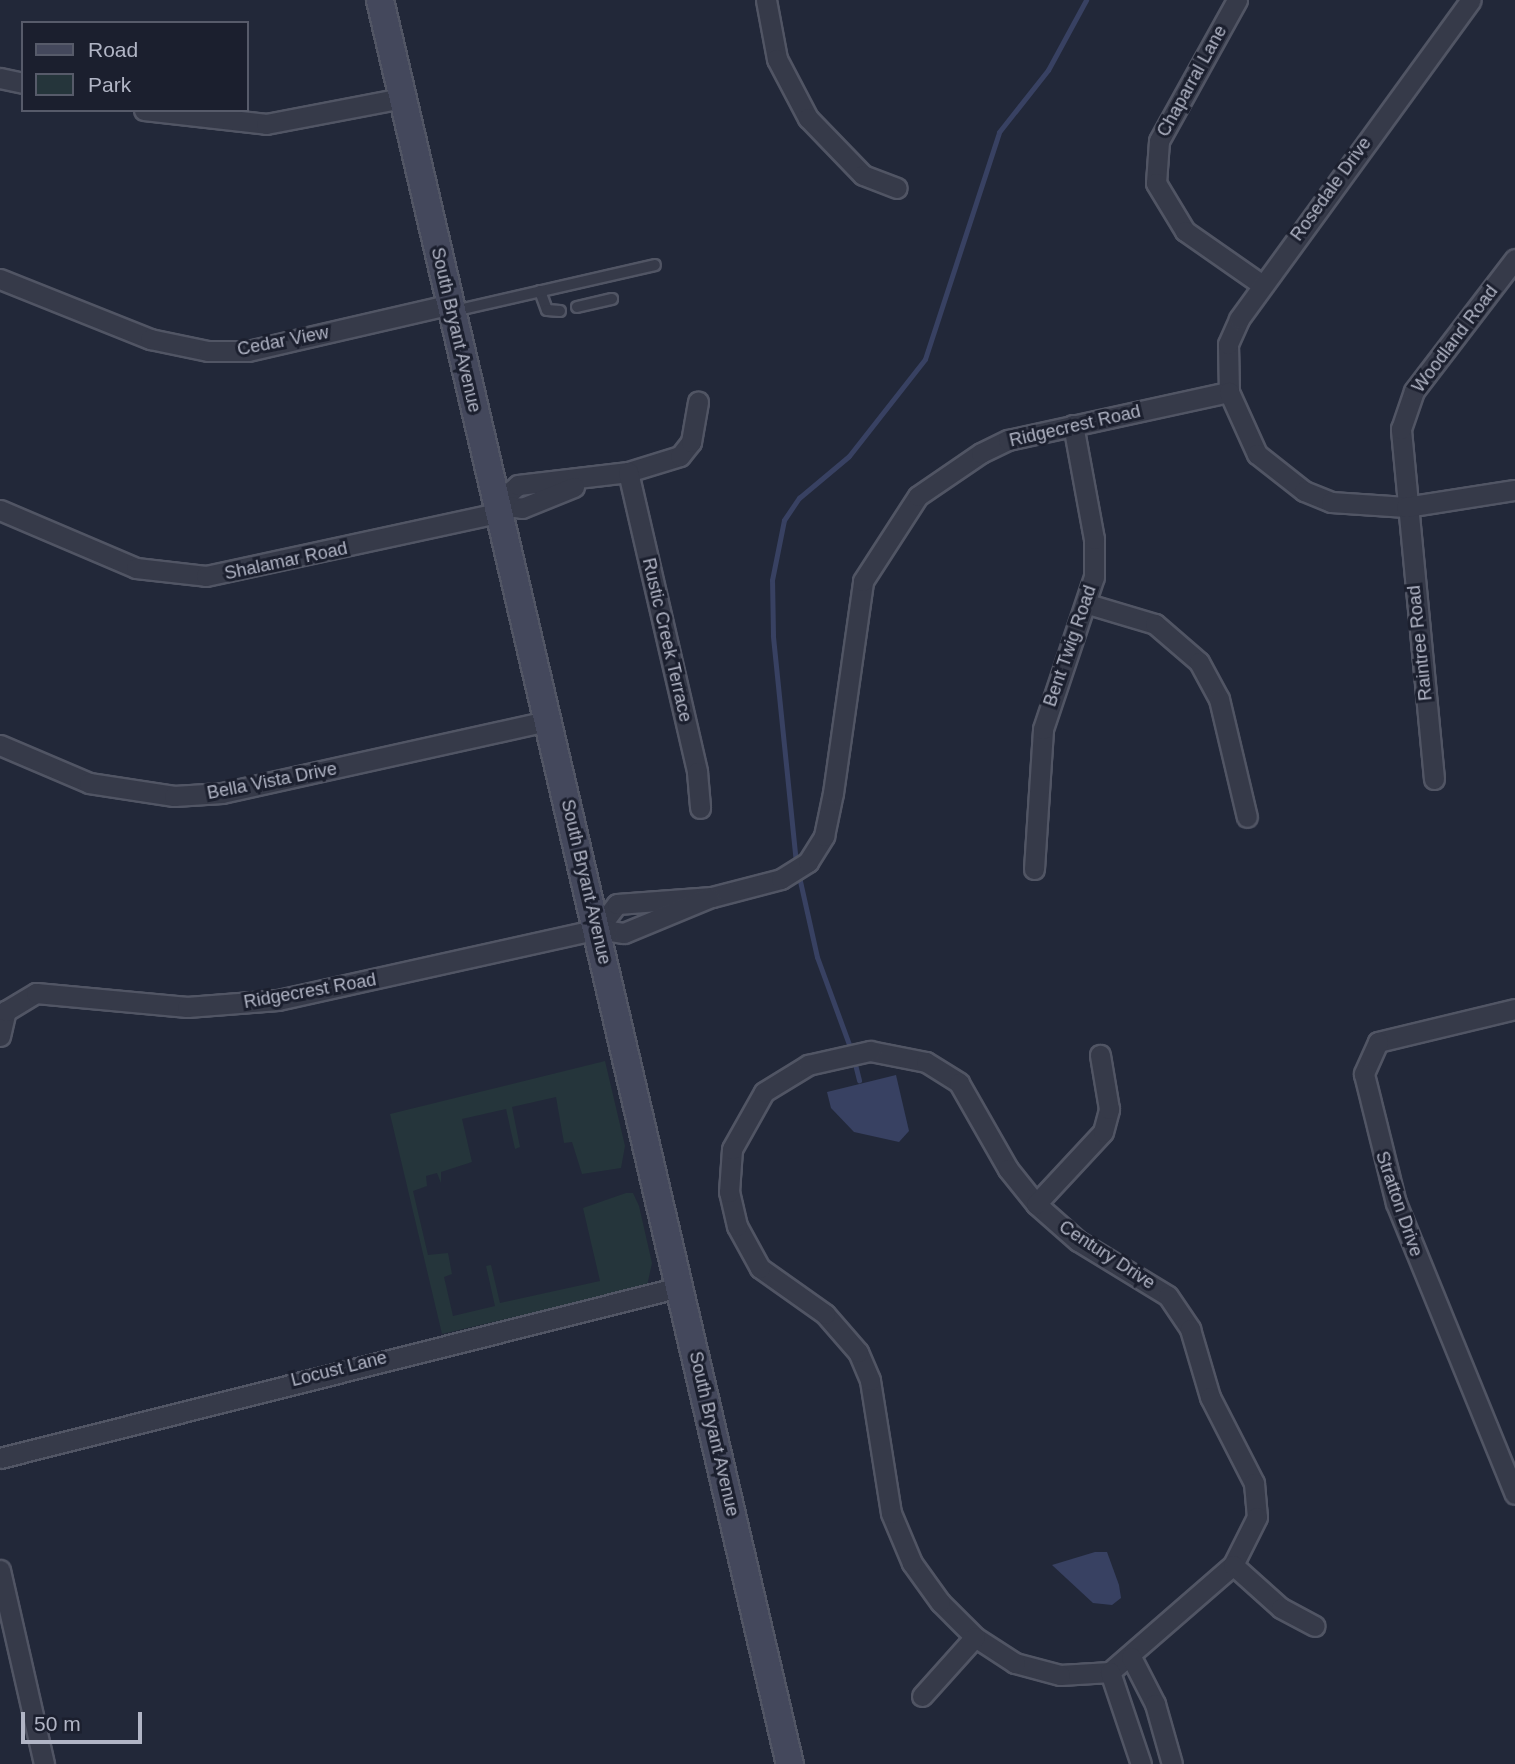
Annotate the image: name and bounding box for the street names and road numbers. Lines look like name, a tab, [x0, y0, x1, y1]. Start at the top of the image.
street label: Chaparral Lane	[1152, 22, 1232, 140]
street label: Rosedale Drive	[1286, 133, 1376, 245]
street label: South Bryant Avenue	[426, 245, 486, 415]
street label: Woodland Road	[1408, 281, 1502, 397]
street label: Cedar View	[235, 322, 331, 360]
street label: Ridgecrest Road	[1007, 400, 1143, 452]
street label: Shalamar Road	[223, 537, 349, 585]
street label: Rustic Creek Terrace	[638, 556, 696, 724]
street label: Bent Twig Road	[1039, 582, 1101, 710]
street label: Raintree Road	[1403, 584, 1437, 702]
street label: Bella Vista Drive	[205, 758, 339, 804]
street label: South Bryant Avenue	[556, 797, 616, 967]
street label: Ridgecrest Road	[242, 969, 378, 1013]
street label: Stratton Drive	[1371, 1148, 1427, 1260]
street label: Century Drive	[1055, 1216, 1159, 1294]
street label: Locust Lane	[289, 1347, 389, 1391]
street label: South Bryant Avenue	[684, 1349, 744, 1519]

